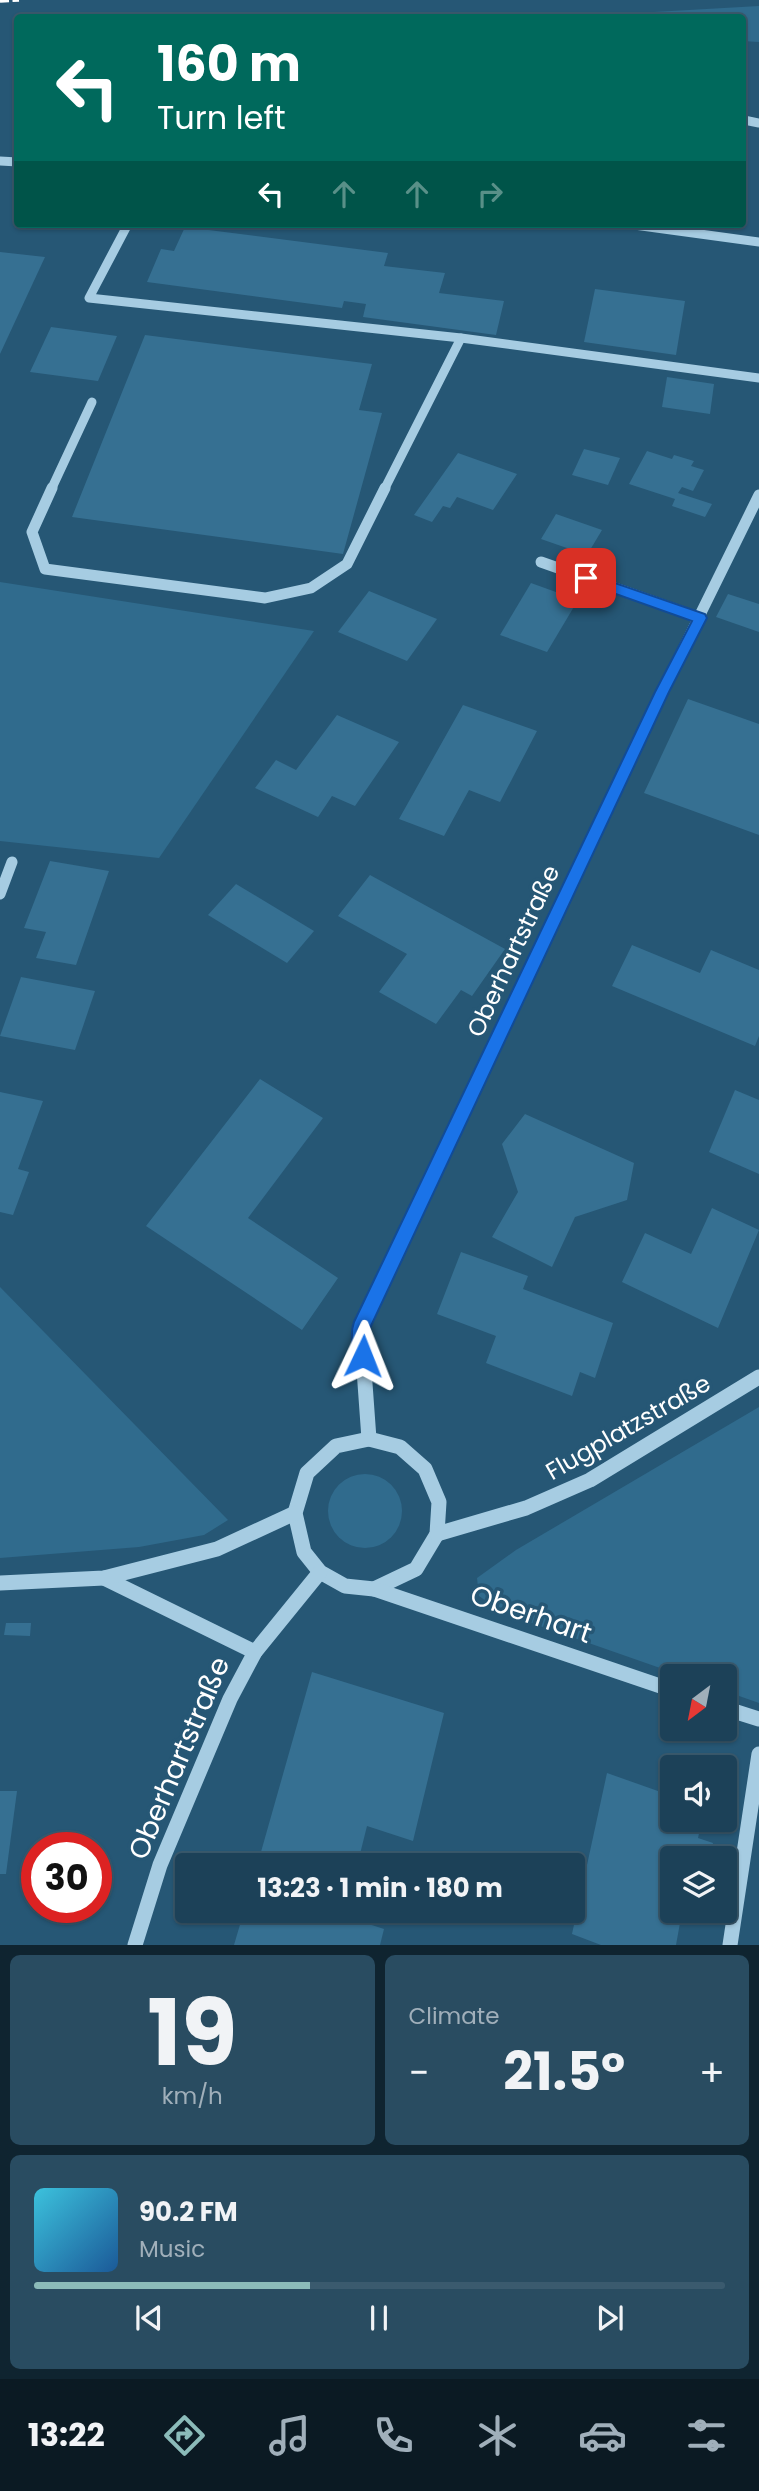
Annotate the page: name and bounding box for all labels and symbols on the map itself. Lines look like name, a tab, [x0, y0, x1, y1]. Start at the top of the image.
pin	[556, 548, 616, 608]
street label: Oberhartstraße	[459, 860, 567, 1042]
position arrow	[326, 1319, 400, 1393]
street label: Flugplatzstraße	[540, 1366, 716, 1488]
street label: Oberhart	[465, 1575, 597, 1653]
street label: Oberhartstraße	[119, 1651, 239, 1865]
north arrow	[660, 1664, 737, 1741]
speed limit sign: 30	[21, 1832, 112, 1923]

